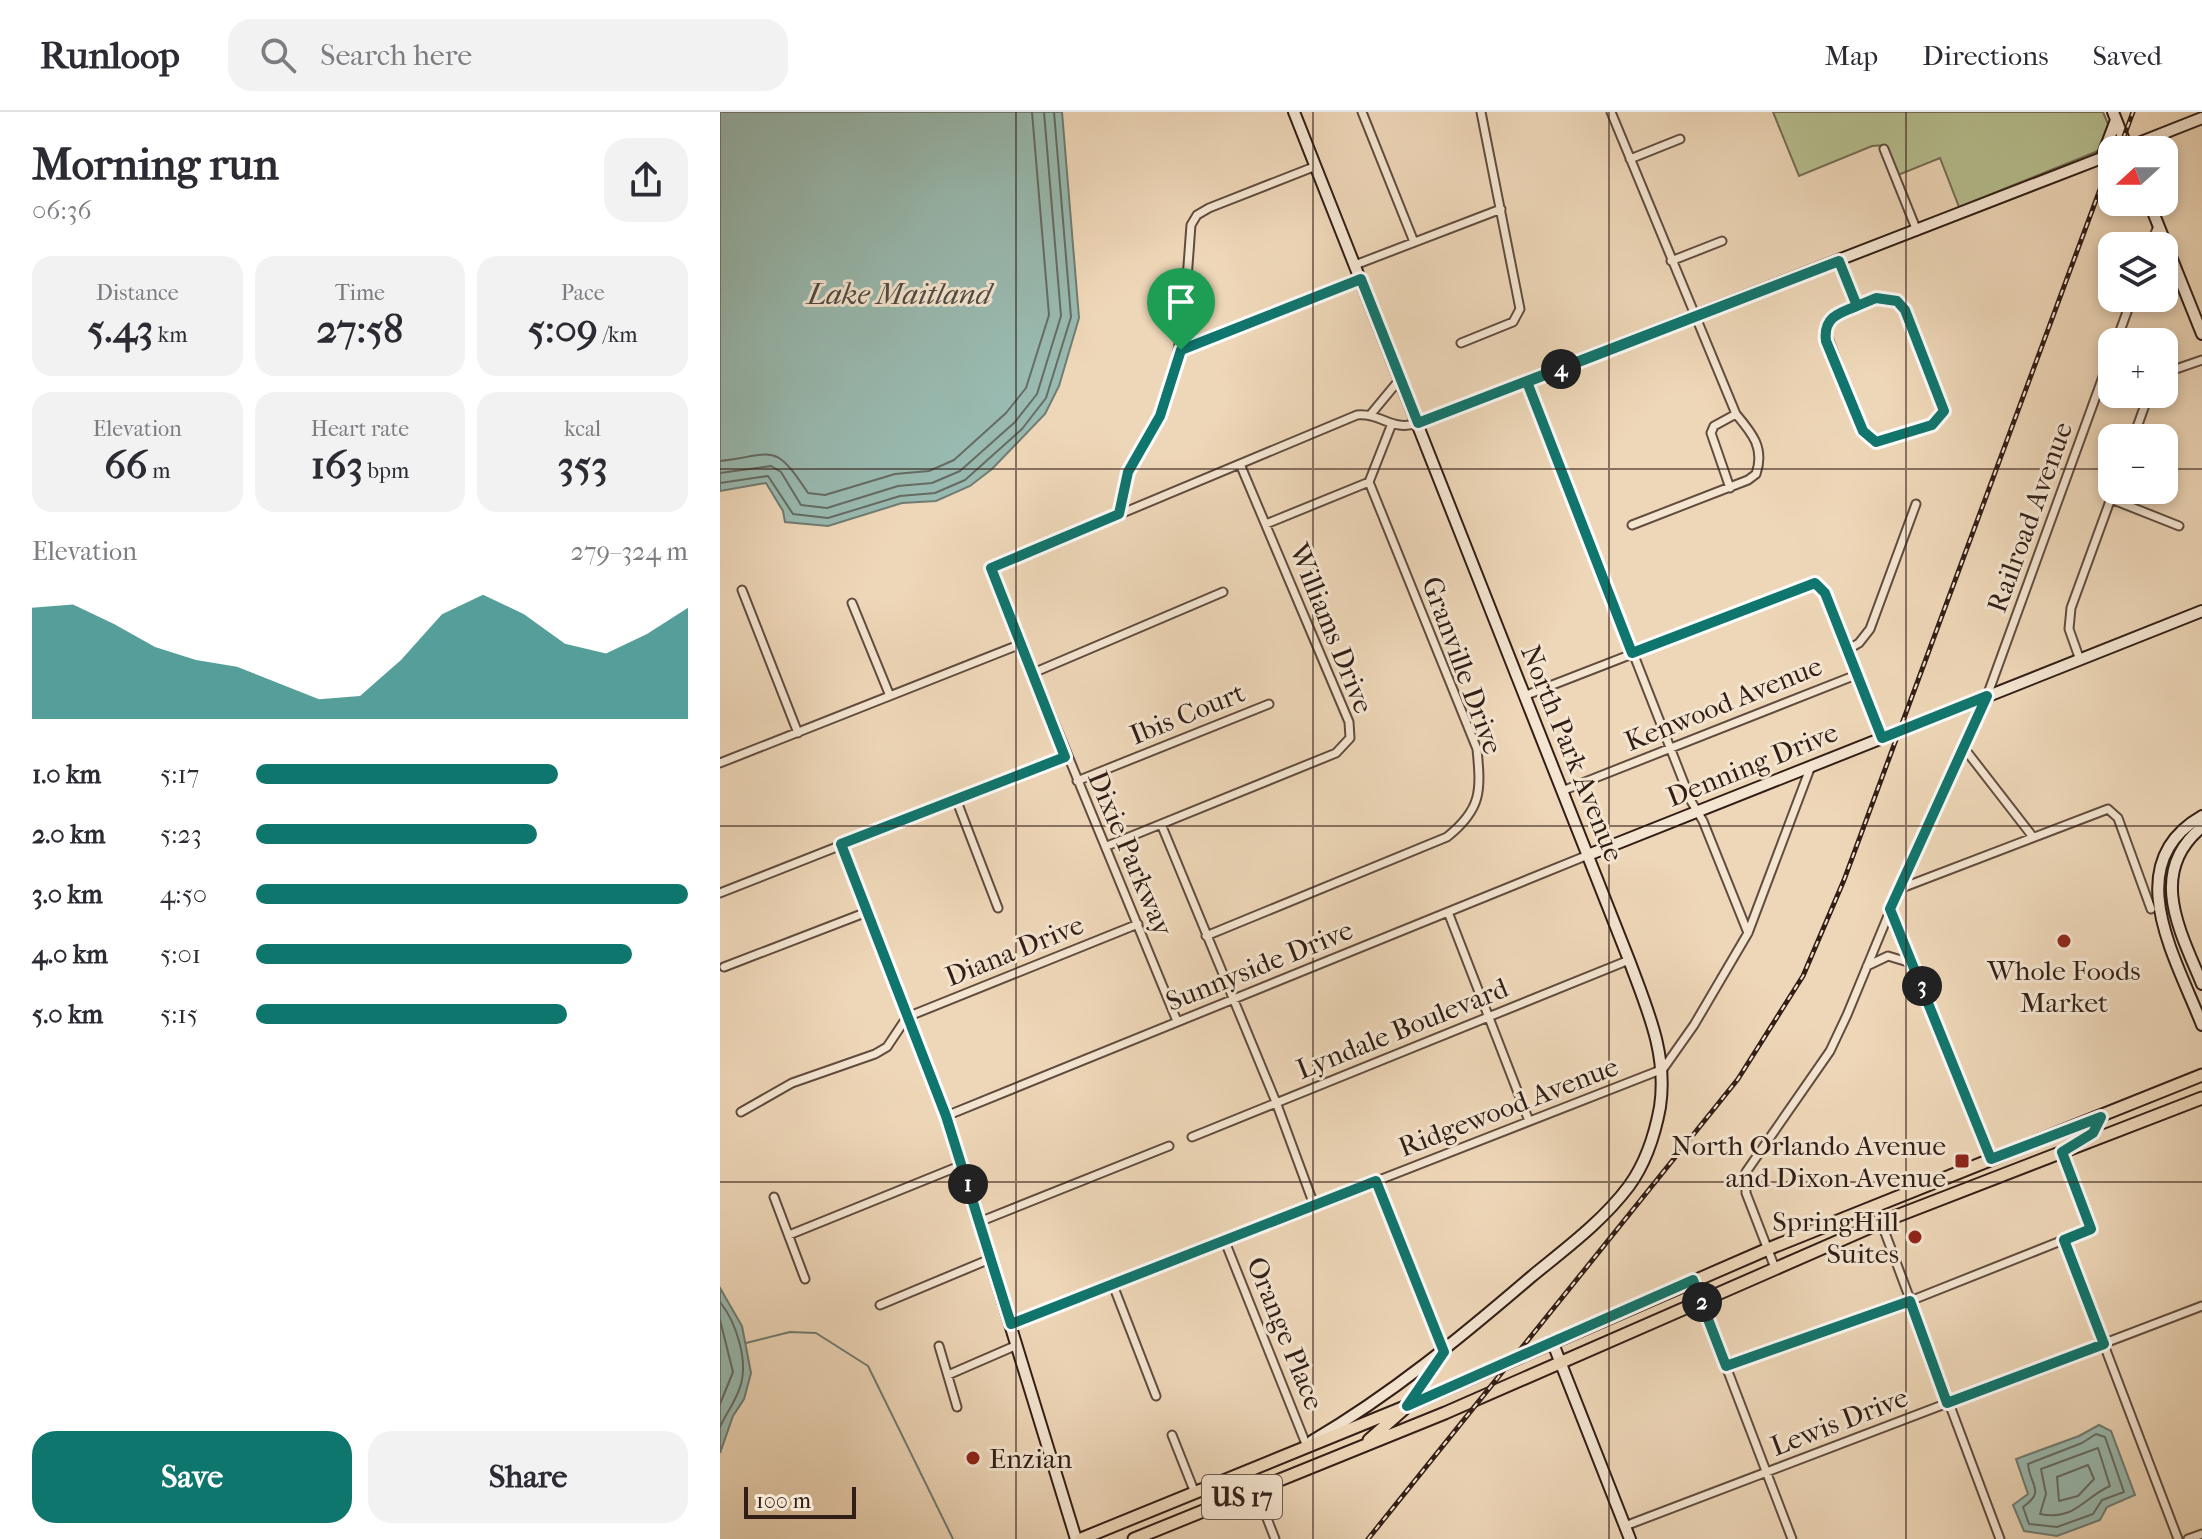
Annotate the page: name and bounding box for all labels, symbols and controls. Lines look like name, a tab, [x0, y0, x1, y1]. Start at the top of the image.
search box	[228, 19, 788, 91]
text: Runloop	[40, 33, 180, 78]
icon: search	[256, 33, 300, 77]
text: Search here	[320, 38, 472, 73]
text: Map	[1825, 39, 1878, 72]
text: Directions	[1922, 39, 2049, 72]
text: Saved	[2093, 39, 2162, 72]
north arrow	[2098, 136, 2178, 216]
map controls	[2098, 136, 2178, 504]
button: share	[604, 138, 688, 222]
text: Morning run	[32, 139, 279, 190]
text: 06:36	[32, 195, 91, 226]
button: layers	[2098, 232, 2178, 312]
pin	[1147, 268, 1215, 350]
water label: Lake Maitland	[805, 277, 995, 312]
text: Distance	[96, 280, 179, 306]
text: Time	[335, 280, 385, 306]
text: Pace	[561, 280, 605, 306]
icon: arrive	[1159, 280, 1203, 324]
text: 5.43	[87, 306, 153, 352]
text: 27:58	[317, 306, 403, 352]
text: 5:09	[528, 306, 598, 352]
text: km	[153, 322, 188, 348]
text: /km	[598, 322, 638, 348]
button: +	[2098, 328, 2178, 408]
pin: 4	[1541, 349, 1581, 389]
text: 4	[1555, 356, 1568, 382]
text: Elevation	[93, 416, 182, 442]
text: Heart rate	[311, 416, 409, 442]
text: kcal	[564, 416, 601, 442]
street label: Railroad Avenue	[1980, 417, 2079, 617]
button: −	[2098, 424, 2178, 504]
text: 66	[104, 442, 147, 488]
text: 163	[311, 442, 363, 488]
text: 353	[558, 442, 608, 488]
text: m	[147, 458, 171, 484]
text: bpm	[363, 458, 409, 484]
text: Elevation	[32, 536, 137, 567]
text: 279–324 m	[571, 536, 688, 567]
street label: Williams Drive	[1282, 537, 1381, 718]
street label: Granville Drive	[1415, 572, 1510, 758]
street label: North Park Avenue	[1514, 640, 1631, 866]
street label: Kenwood Avenue	[1620, 649, 1827, 758]
street label: Ibis Court	[1125, 676, 1249, 751]
street label: Denning Drive	[1662, 715, 1843, 814]
text: 1.0 km	[32, 759, 101, 790]
text: 5:17	[160, 759, 199, 790]
street label: Dixie Parkway	[1081, 766, 1180, 942]
text: 2.0 km	[32, 819, 105, 850]
text: 5:23	[160, 819, 202, 850]
text: 3.0 km	[32, 879, 103, 910]
text: 4:50	[160, 879, 207, 910]
street label: Diana Drive	[940, 908, 1088, 993]
street label: Sunnyside Drive	[1161, 913, 1358, 1018]
marker: Whole Foods Market	[2055, 932, 2073, 950]
text: 4.0 km	[32, 939, 108, 970]
text: 5:01	[160, 939, 201, 970]
place label: Whole Foods Market	[1986, 954, 2141, 1019]
pin: 3	[1902, 966, 1942, 1006]
street label: Lyndale Boulevard	[1292, 971, 1514, 1086]
text: 3	[1917, 973, 1927, 999]
text: 5.0 km	[32, 999, 103, 1030]
text: 5:15	[160, 999, 198, 1030]
street label: Ridgewood Avenue	[1394, 1049, 1623, 1164]
place label: North Orlando Avenue and Dixon Avenue	[1671, 1129, 1946, 1194]
marker: North Orlando Avenue and Dixon Avenue	[1953, 1152, 1971, 1170]
pin: 1	[948, 1164, 988, 1204]
text: 1	[964, 1171, 972, 1197]
place label: SpringHill Suites	[1772, 1205, 1899, 1270]
marker: SpringHill Suites	[1906, 1228, 1924, 1246]
street label: Orange Place	[1240, 1252, 1331, 1415]
pin: 2	[1682, 1282, 1722, 1322]
text: 2	[1696, 1289, 1708, 1315]
street label: Lewis Drive	[1766, 1380, 1913, 1463]
button: Save	[32, 1431, 352, 1523]
button: Share	[368, 1431, 688, 1523]
place label: Enzian	[989, 1442, 1072, 1475]
marker: Enzian	[964, 1449, 982, 1467]
road number: US 17	[1202, 1475, 1282, 1519]
scale bar	[744, 1483, 856, 1519]
text: 100 m	[756, 1488, 811, 1514]

